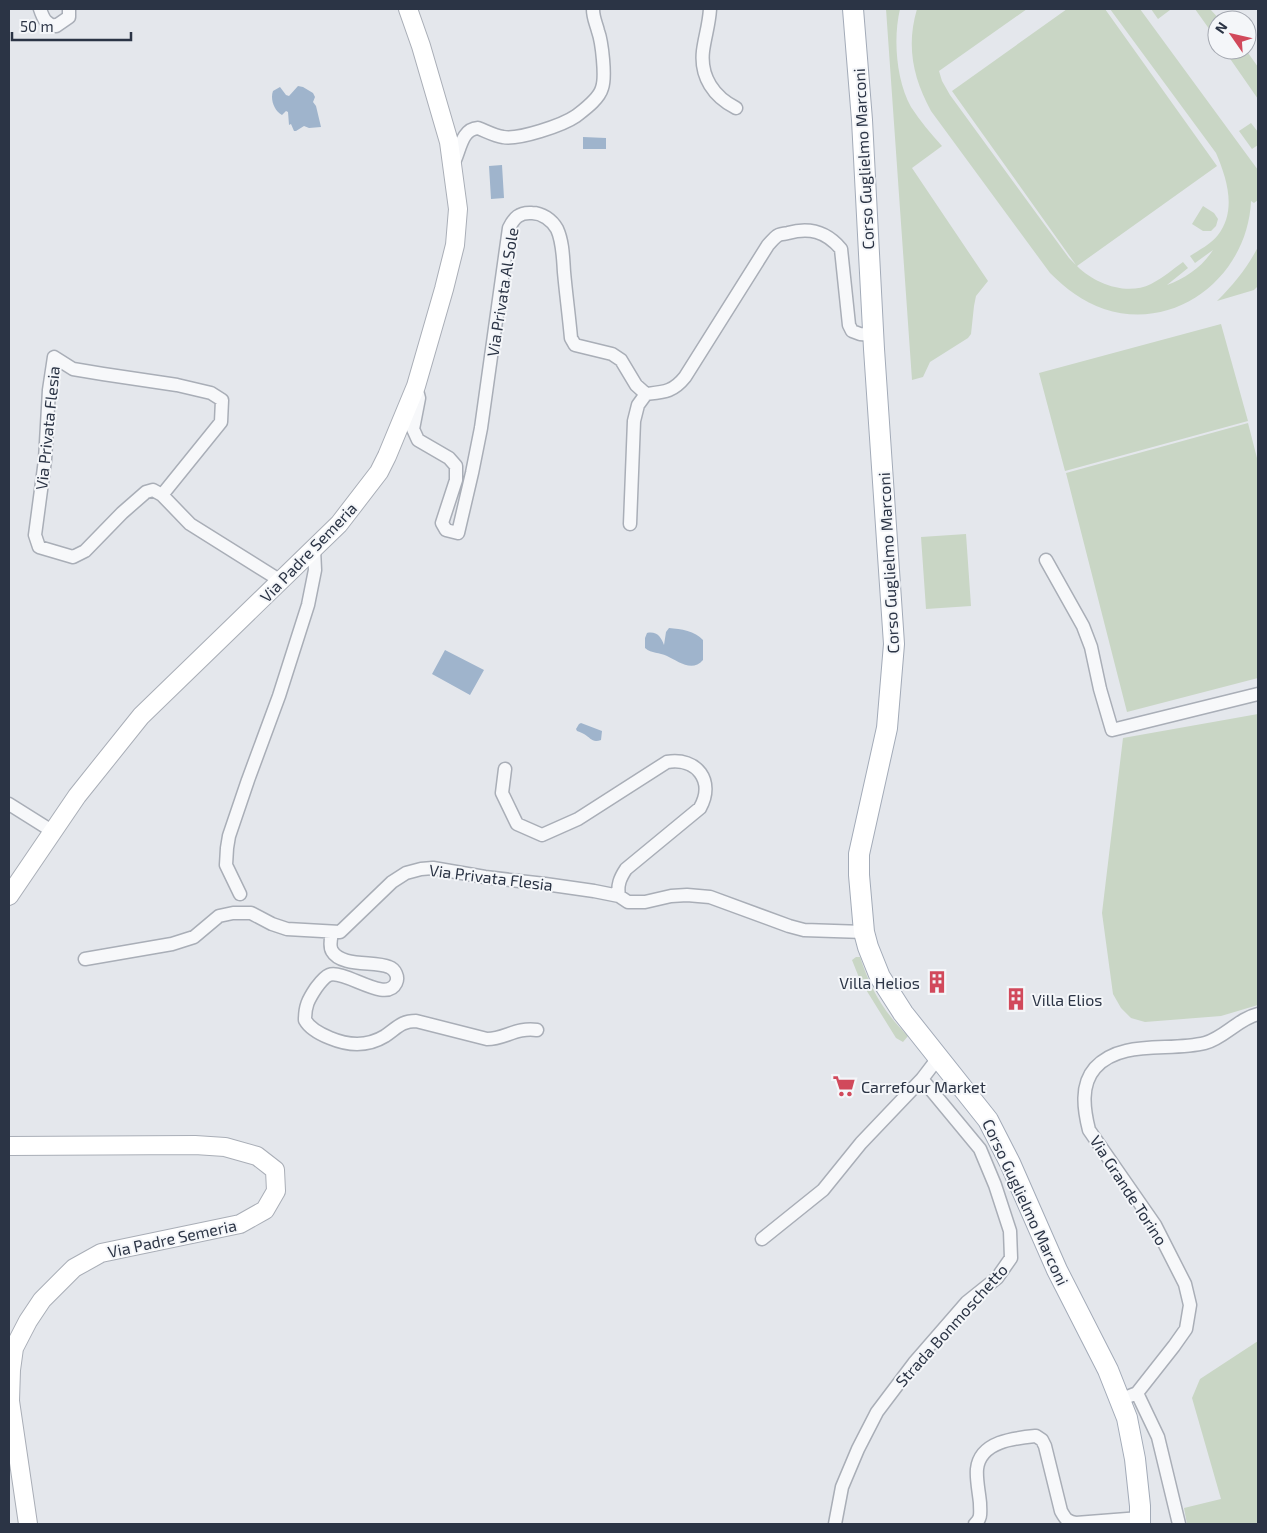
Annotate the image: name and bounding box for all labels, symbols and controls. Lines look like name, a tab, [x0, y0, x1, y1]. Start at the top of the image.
scale bar	[12, 10, 131, 42]
north arrow	[1207, 10, 1257, 60]
text: 50 m	[20, 17, 54, 35]
text: N	[1211, 19, 1231, 36]
street label: Corso Guglielmo Marconi	[849, 68, 877, 250]
street label: Via Privata Al Sole	[482, 226, 522, 358]
street label: Via Privata Flesia	[31, 365, 63, 491]
street label: Corso Guglielmo Marconi	[874, 472, 902, 654]
street label: Via Padre Semeria	[256, 498, 360, 606]
street label: Via Privata Flesia	[428, 860, 554, 894]
building icon: Villa Helios	[924, 969, 950, 995]
place label: Villa Helios	[839, 973, 920, 992]
building icon: Villa Elios	[1003, 986, 1029, 1012]
place label: Villa Elios	[1032, 990, 1102, 1009]
supermarket icon: Carrefour Market	[831, 1073, 857, 1099]
place label: Carrefour Market	[861, 1077, 986, 1096]
street label: Corso Guglielmo Marconi	[979, 1116, 1073, 1288]
street label: Via Grande Torino	[1086, 1132, 1172, 1248]
street label: Via Padre Semeria	[106, 1215, 238, 1261]
street label: Strada Bonmoschetto	[891, 1260, 1011, 1390]

